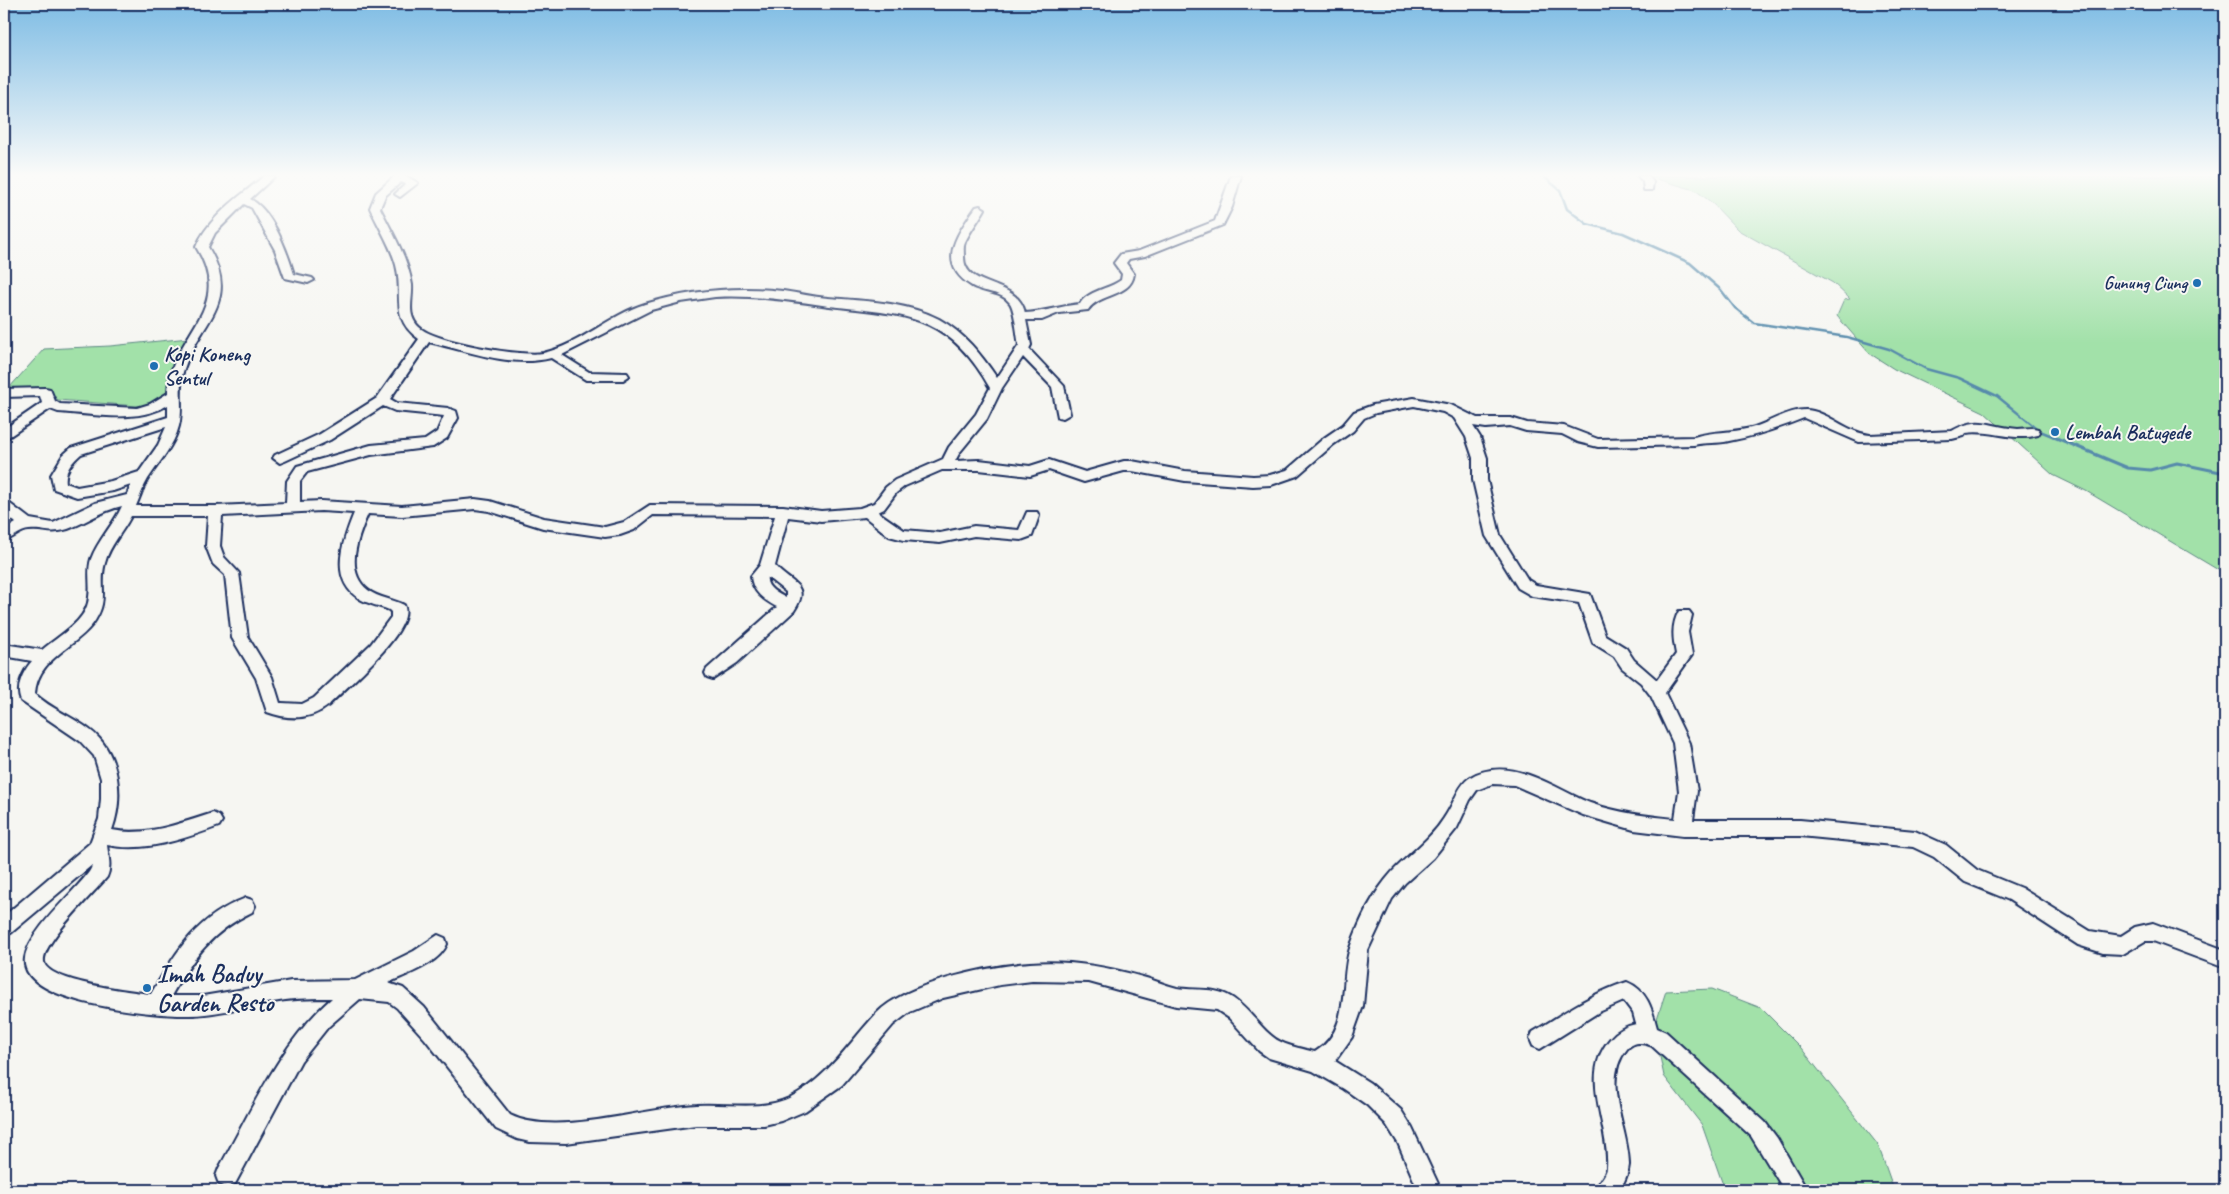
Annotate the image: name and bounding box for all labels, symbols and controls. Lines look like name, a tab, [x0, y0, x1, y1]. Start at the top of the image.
place label: Gunung Ciung	[2104, 272, 2189, 294]
marker: Gunung Ciung	[2191, 277, 2203, 289]
place label: Kopi Koneng Sentul	[164, 341, 251, 391]
marker: Kopi Koneng Sentul	[148, 360, 160, 372]
place label: Lembah Batugede	[2065, 419, 2192, 445]
marker: Lembah Batugede	[2049, 426, 2061, 438]
place label: Imah Baduy Garden Resto	[157, 958, 275, 1019]
marker: Imah Baduy Garden Resto	[141, 982, 153, 994]

